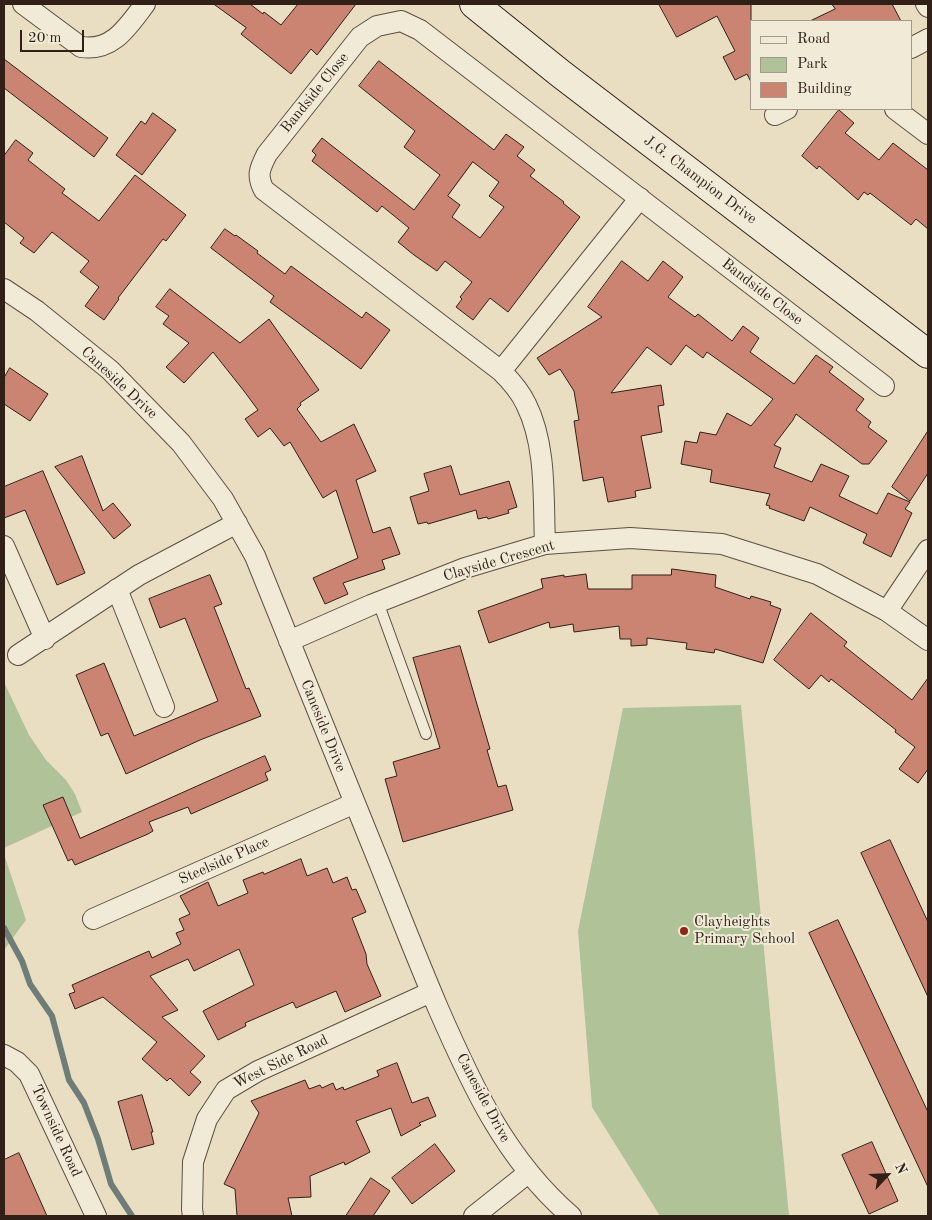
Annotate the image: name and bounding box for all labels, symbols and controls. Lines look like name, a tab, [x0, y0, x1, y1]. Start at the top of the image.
scale bar	[22, 20, 86, 52]
legend	[750, 20, 912, 110]
text: 20 m	[28, 31, 62, 46]
text: Road	[797, 32, 830, 47]
street label: Bandside Close	[277, 49, 353, 137]
text: Park	[797, 57, 828, 72]
text: Building	[797, 82, 852, 97]
street label: J.G. Champion Drive	[640, 132, 760, 228]
street label: Bandside Close	[718, 255, 806, 329]
street label: Caneside Drive	[77, 343, 161, 423]
street label: Clayside Crescent	[441, 536, 557, 586]
street label: Caneside Drive	[296, 677, 350, 775]
street label: Steelside Place	[176, 833, 272, 889]
place label: Clayheights Primary School	[694, 913, 795, 948]
marker: Clayheights Primary School	[678, 925, 690, 937]
street label: West Side Road	[231, 1031, 331, 1093]
street label: Caneside Drive	[452, 1051, 514, 1145]
street label: Townside Road	[27, 1082, 85, 1180]
north arrow	[862, 1150, 912, 1200]
text: N	[892, 1161, 909, 1176]

